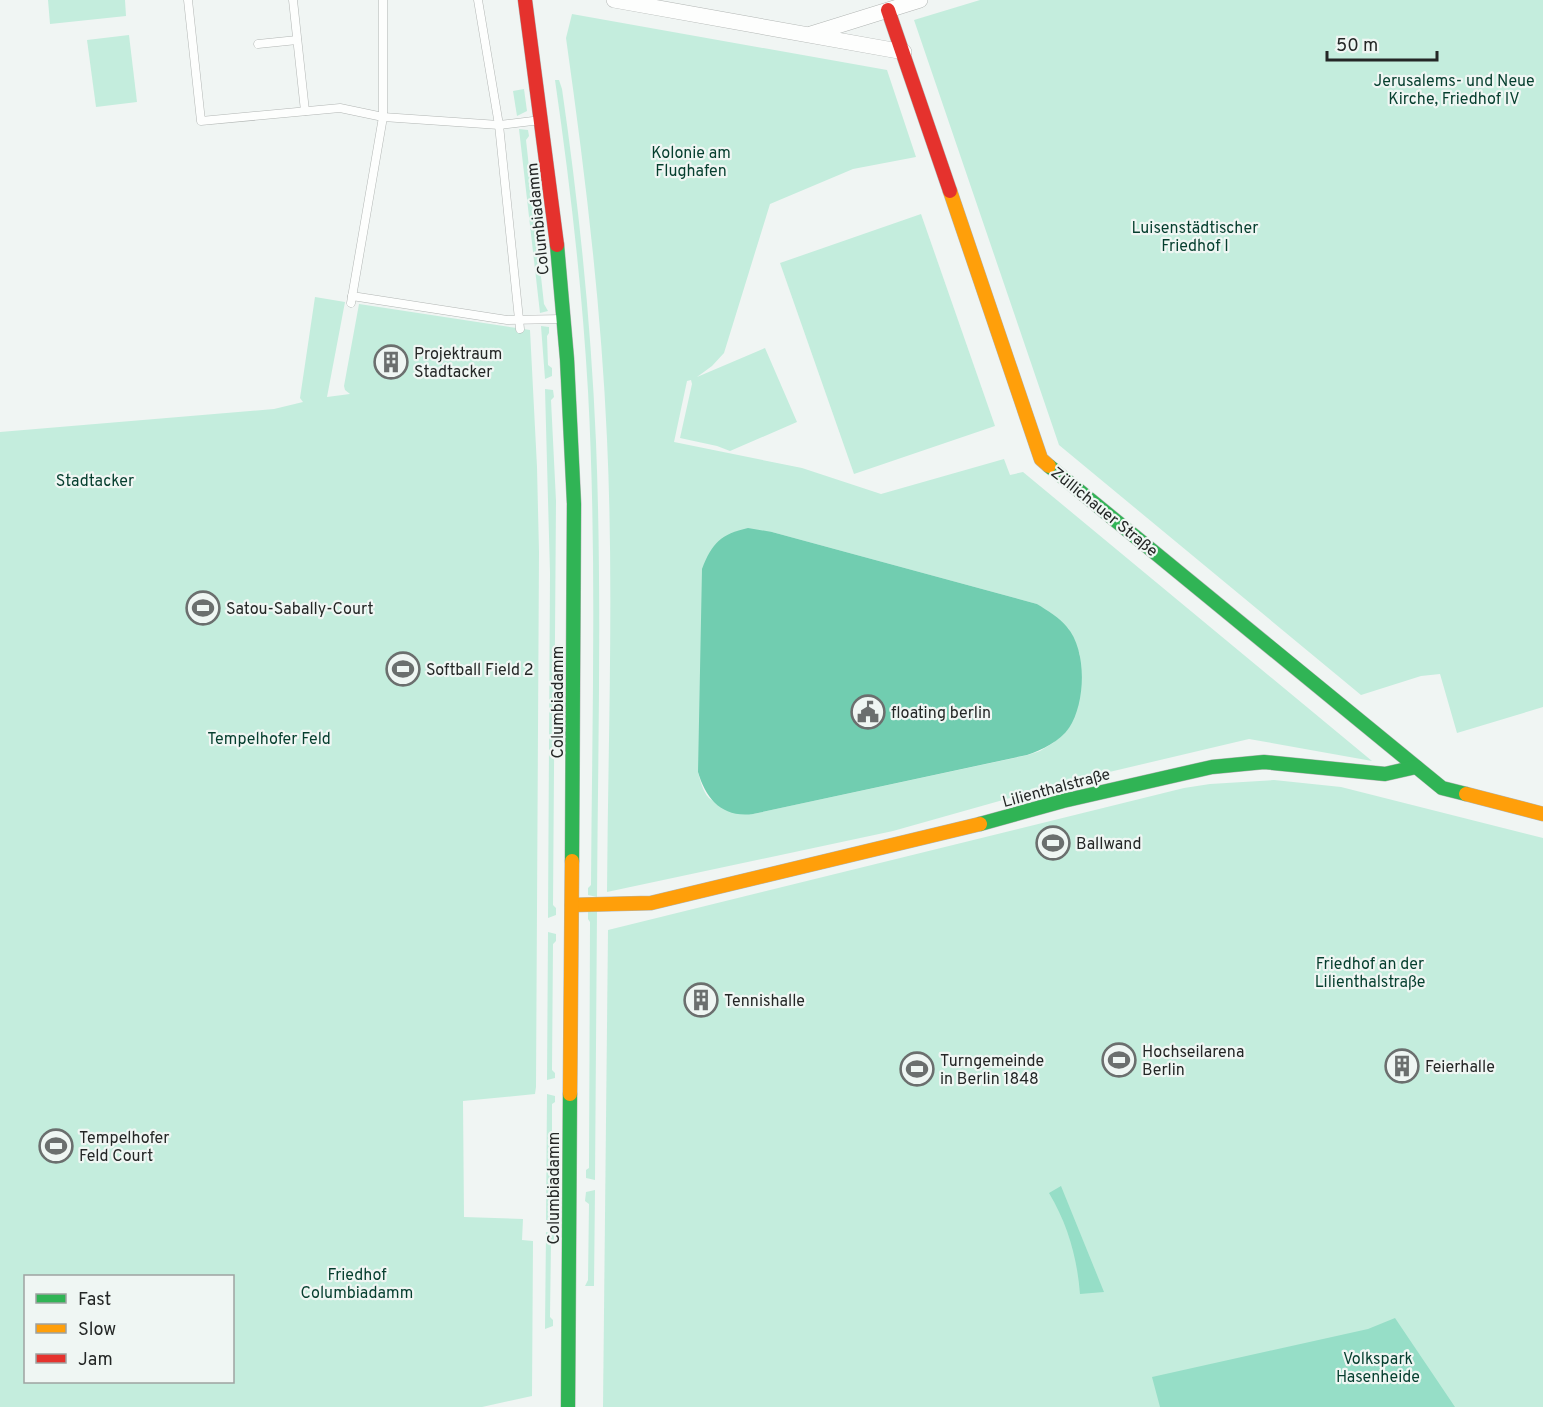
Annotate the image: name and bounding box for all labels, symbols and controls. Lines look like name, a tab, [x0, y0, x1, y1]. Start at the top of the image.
scale bar	[1327, 24, 1436, 62]
text: 50 m	[1336, 35, 1378, 58]
park label: Jerusalems- und Neue Kirche, Friedhof IV	[1373, 72, 1535, 110]
park label: Kolonie am Flughafen	[651, 144, 731, 182]
street label: Columbiadamm	[523, 162, 555, 276]
park label: Luisenstädtischer Friedhof I	[1131, 219, 1259, 257]
building icon: Projektraum Stadtacker	[373, 344, 409, 380]
place label: Projektraum Stadtacker	[414, 345, 502, 383]
street label: Züllichauer Straße	[1046, 463, 1161, 562]
park label: Stadtacker	[56, 472, 134, 492]
sports icon: Satou-Sabally-Court	[185, 590, 221, 626]
place label: Satou-Sabally-Court	[226, 600, 374, 620]
street label: Columbiadamm	[549, 646, 569, 758]
sports icon: Softball Field 2	[385, 651, 421, 687]
place label: Softball Field 2	[426, 661, 533, 681]
public building icon: floating berlin	[850, 694, 886, 730]
place label: floating berlin	[891, 704, 991, 724]
park label: Tempelhofer Feld	[207, 730, 331, 750]
street label: Lilienthalstraße	[1000, 765, 1113, 813]
sports icon: Ballwand	[1035, 825, 1071, 861]
place label: Ballwand	[1076, 835, 1142, 855]
park label: Friedhof an der Lilienthalstraße	[1315, 955, 1425, 993]
building icon: Tennishalle	[683, 982, 719, 1018]
place label: Tennishalle	[724, 992, 805, 1012]
sports icon: Hochseilarena Berlin	[1101, 1042, 1137, 1078]
place label: Hochseilarena Berlin	[1142, 1043, 1244, 1081]
building icon: Feierhalle	[1384, 1048, 1420, 1084]
sports icon: Turngemeinde in Berlin 1848	[899, 1051, 935, 1087]
place label: Turngemeinde in Berlin 1848	[940, 1052, 1044, 1090]
place label: Feierhalle	[1425, 1058, 1495, 1078]
sports icon: Tempelhofer Feld Court	[38, 1128, 74, 1164]
place label: Tempelhofer Feld Court	[79, 1129, 169, 1167]
street label: Columbiadamm	[545, 1132, 565, 1244]
park label: Friedhof Columbiadamm	[301, 1266, 413, 1304]
legend	[24, 1275, 234, 1383]
text: Fast	[78, 1289, 111, 1312]
text: Slow	[78, 1319, 116, 1342]
text: Jam	[78, 1349, 113, 1372]
park label: Volkspark Hasenheide	[1336, 1350, 1420, 1388]

